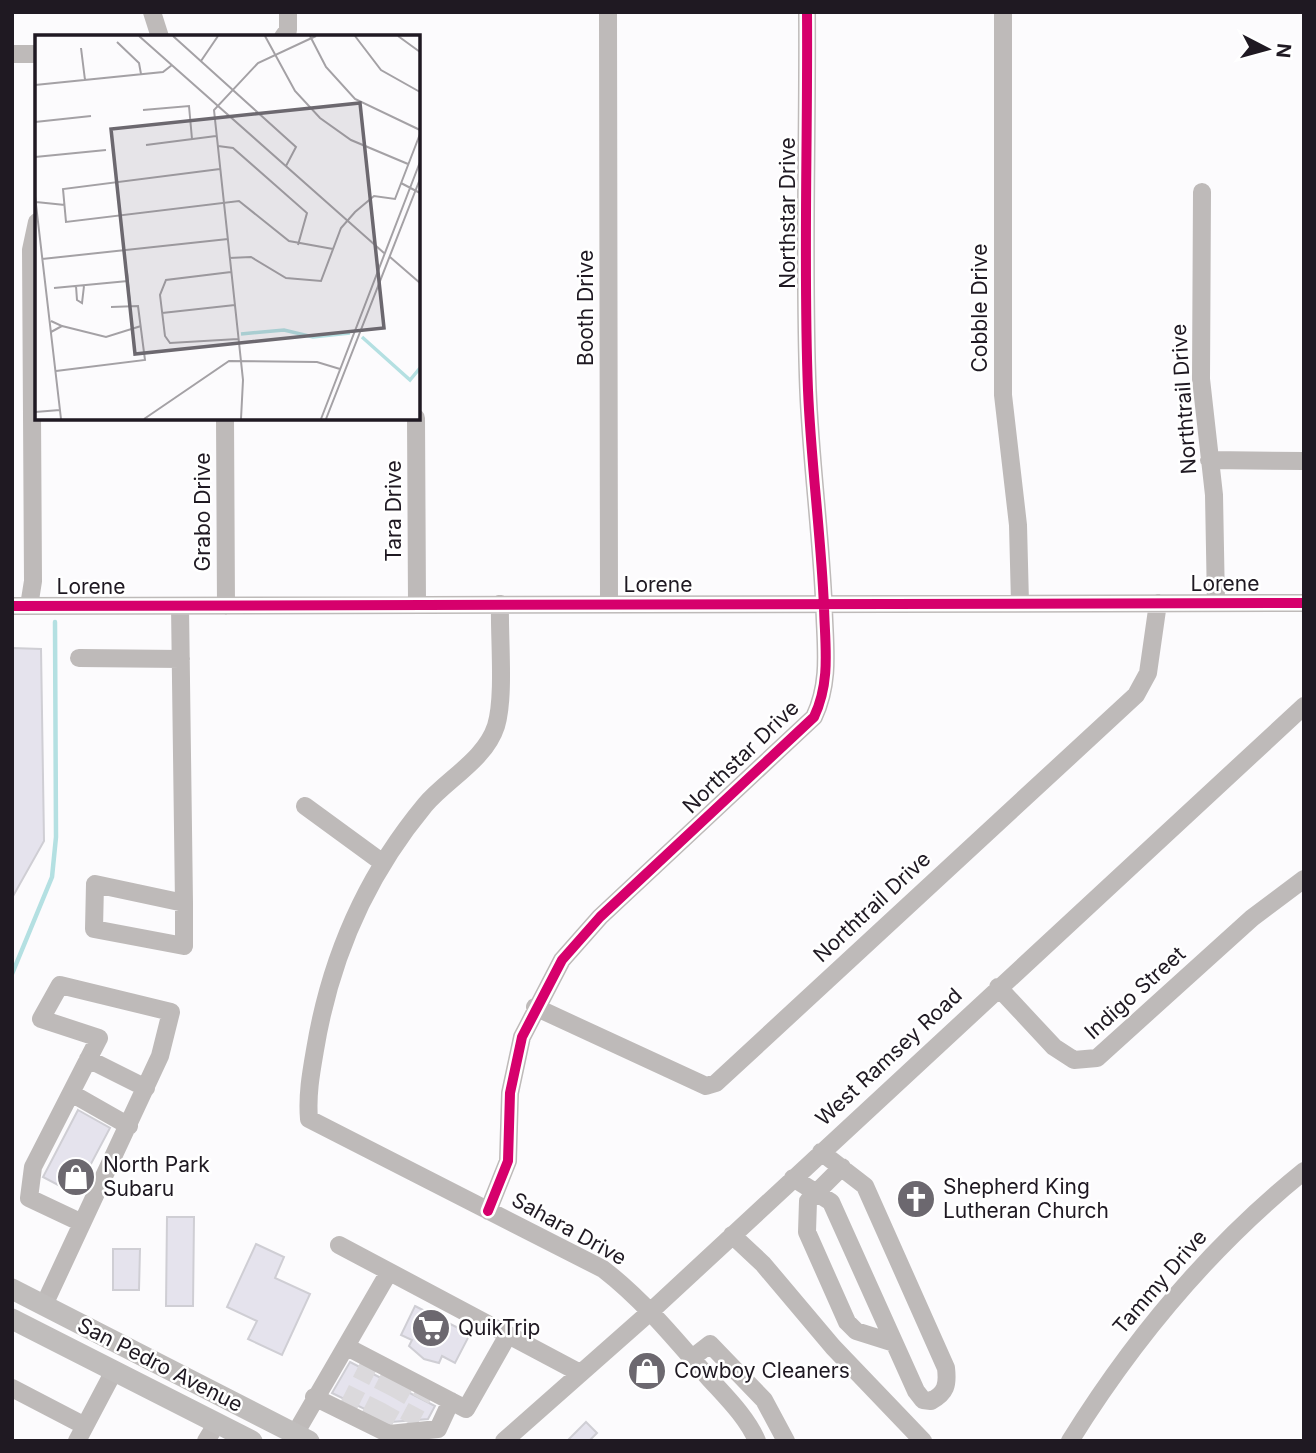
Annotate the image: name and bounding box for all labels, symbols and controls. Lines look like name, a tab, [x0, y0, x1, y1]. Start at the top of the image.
north arrow	[1232, 14, 1302, 84]
inset map	[35, 35, 420, 420]
text: N	[1271, 42, 1296, 59]
street label: Northstar Drive	[775, 137, 800, 289]
street label: Cobble Drive	[967, 244, 992, 373]
street label: Booth Drive	[573, 250, 598, 366]
street label: Northtrail Drive	[1166, 323, 1201, 475]
street label: Grabo Drive	[190, 453, 215, 571]
street label: Tara Drive	[381, 460, 406, 562]
street label: Lorene	[1191, 571, 1259, 596]
street label: Lorene	[624, 572, 692, 597]
street label: Lorene	[57, 574, 125, 599]
street label: Northstar Drive	[677, 695, 804, 818]
street label: Northtrail Drive	[808, 846, 935, 967]
street label: Indigo Street	[1079, 941, 1190, 1044]
street label: West Ramsey Road	[810, 982, 967, 1131]
place label: North Park Subaru	[103, 1152, 210, 1201]
shop icon: North Park Subaru	[55, 1156, 97, 1198]
place label: Shepherd King Lutheran Church	[943, 1174, 1109, 1223]
church icon: Shepherd King Lutheran Church	[895, 1178, 937, 1220]
street label: Sahara Drive	[508, 1187, 631, 1270]
street label: Tammy Drive	[1108, 1224, 1212, 1339]
supermarket icon: QuikTrip	[410, 1307, 452, 1349]
street label: San Pedro Avenue	[74, 1312, 247, 1417]
place label: QuikTrip	[458, 1315, 540, 1340]
shop icon: Cowboy Cleaners	[626, 1350, 668, 1392]
place label: Cowboy Cleaners	[674, 1358, 850, 1383]

